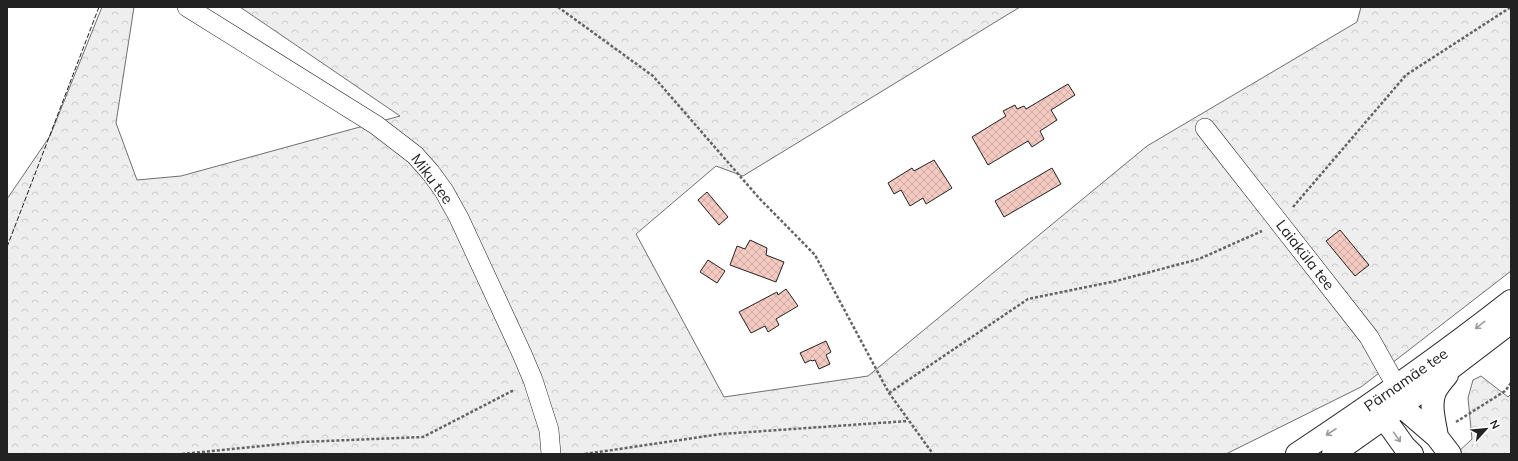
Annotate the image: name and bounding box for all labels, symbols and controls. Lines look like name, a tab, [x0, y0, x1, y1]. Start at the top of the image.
street label: Miku tee	[407, 150, 458, 208]
street label: Laiaküla tee	[1272, 216, 1339, 294]
one-way arrow	[1475, 321, 1486, 329]
street label: Pärnamäe tee	[1360, 344, 1451, 415]
north arrow	[1466, 409, 1506, 449]
text: N	[1487, 418, 1503, 431]
one-way arrow	[1325, 428, 1336, 436]
one-way arrow	[1393, 431, 1401, 442]

